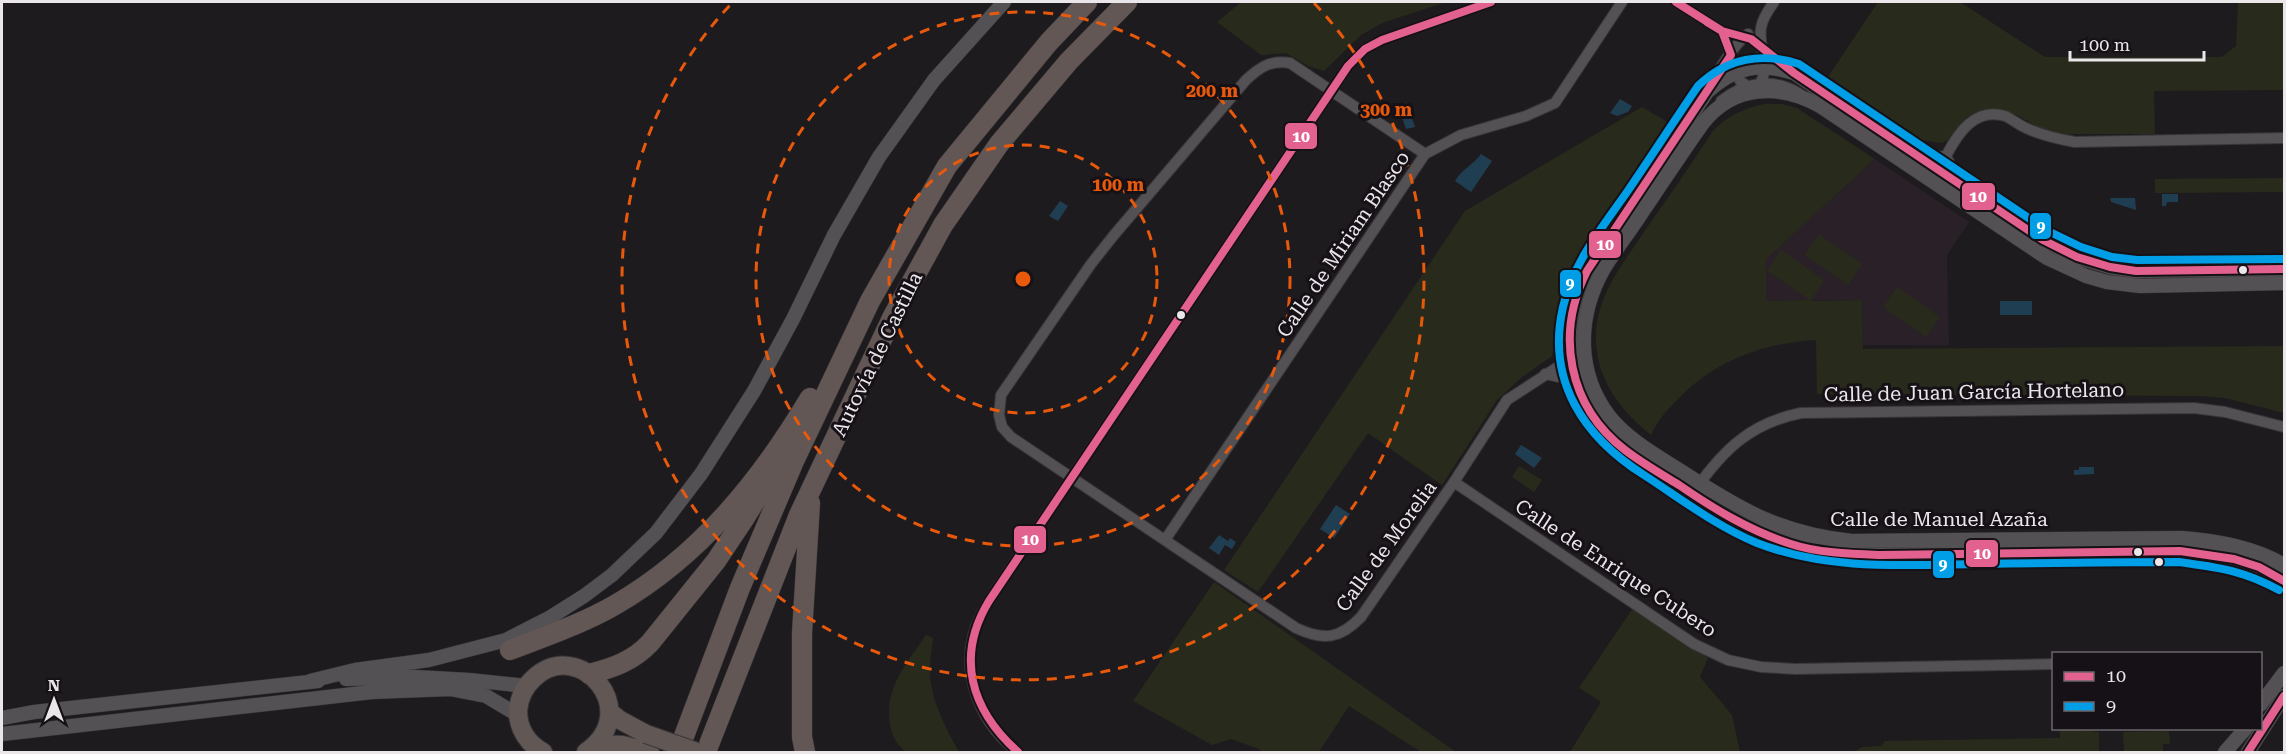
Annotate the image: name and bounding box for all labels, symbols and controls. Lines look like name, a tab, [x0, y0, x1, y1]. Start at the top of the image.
scale bar	[2070, 24, 2204, 62]
text: 100 m	[2079, 34, 2130, 55]
text: 200 m	[1186, 80, 1239, 101]
text: 300 m	[1360, 99, 1413, 120]
line badge: 10	[1284, 122, 1318, 150]
text: 10	[1292, 127, 1310, 146]
street label: Calle de Miriam Blasco	[1272, 146, 1414, 342]
text: 100 m	[1092, 174, 1145, 195]
line badge: 10	[1961, 182, 1996, 211]
text: 10	[1969, 187, 1987, 206]
line badge: 9	[2029, 212, 2052, 240]
text: 9	[2037, 217, 2046, 236]
line badge: 10	[1588, 230, 1622, 259]
text: 10	[1596, 235, 1614, 254]
unlabelled marker	[2237, 264, 2249, 276]
street label: Autovía de Castilla	[827, 268, 927, 440]
centre of rings	[1013, 269, 1033, 289]
line badge: 9	[1559, 269, 1582, 298]
text: 9	[1566, 274, 1575, 293]
unlabelled marker	[1175, 309, 1187, 321]
street label: Calle de Juan García Hortelano	[1824, 377, 2124, 407]
street label: Calle de Morelia	[1331, 476, 1442, 616]
street label: Calle de Enrique Cubero	[1511, 494, 1721, 642]
street label: Calle de Manuel Azaña	[1830, 507, 2048, 531]
line badge: 10	[1013, 525, 1047, 554]
text: 10	[1021, 530, 1039, 549]
line badge: 10	[1965, 539, 1999, 568]
text: 10	[1973, 544, 1991, 563]
unlabelled marker	[2132, 546, 2144, 558]
line badge: 9	[1932, 550, 1955, 579]
text: 9	[1939, 555, 1948, 574]
unlabelled marker	[2153, 556, 2165, 568]
legend	[2052, 652, 2262, 730]
text: 10	[2106, 665, 2126, 686]
north arrow	[24, 670, 84, 730]
text: N	[48, 676, 60, 695]
text: 9	[2106, 695, 2116, 716]

